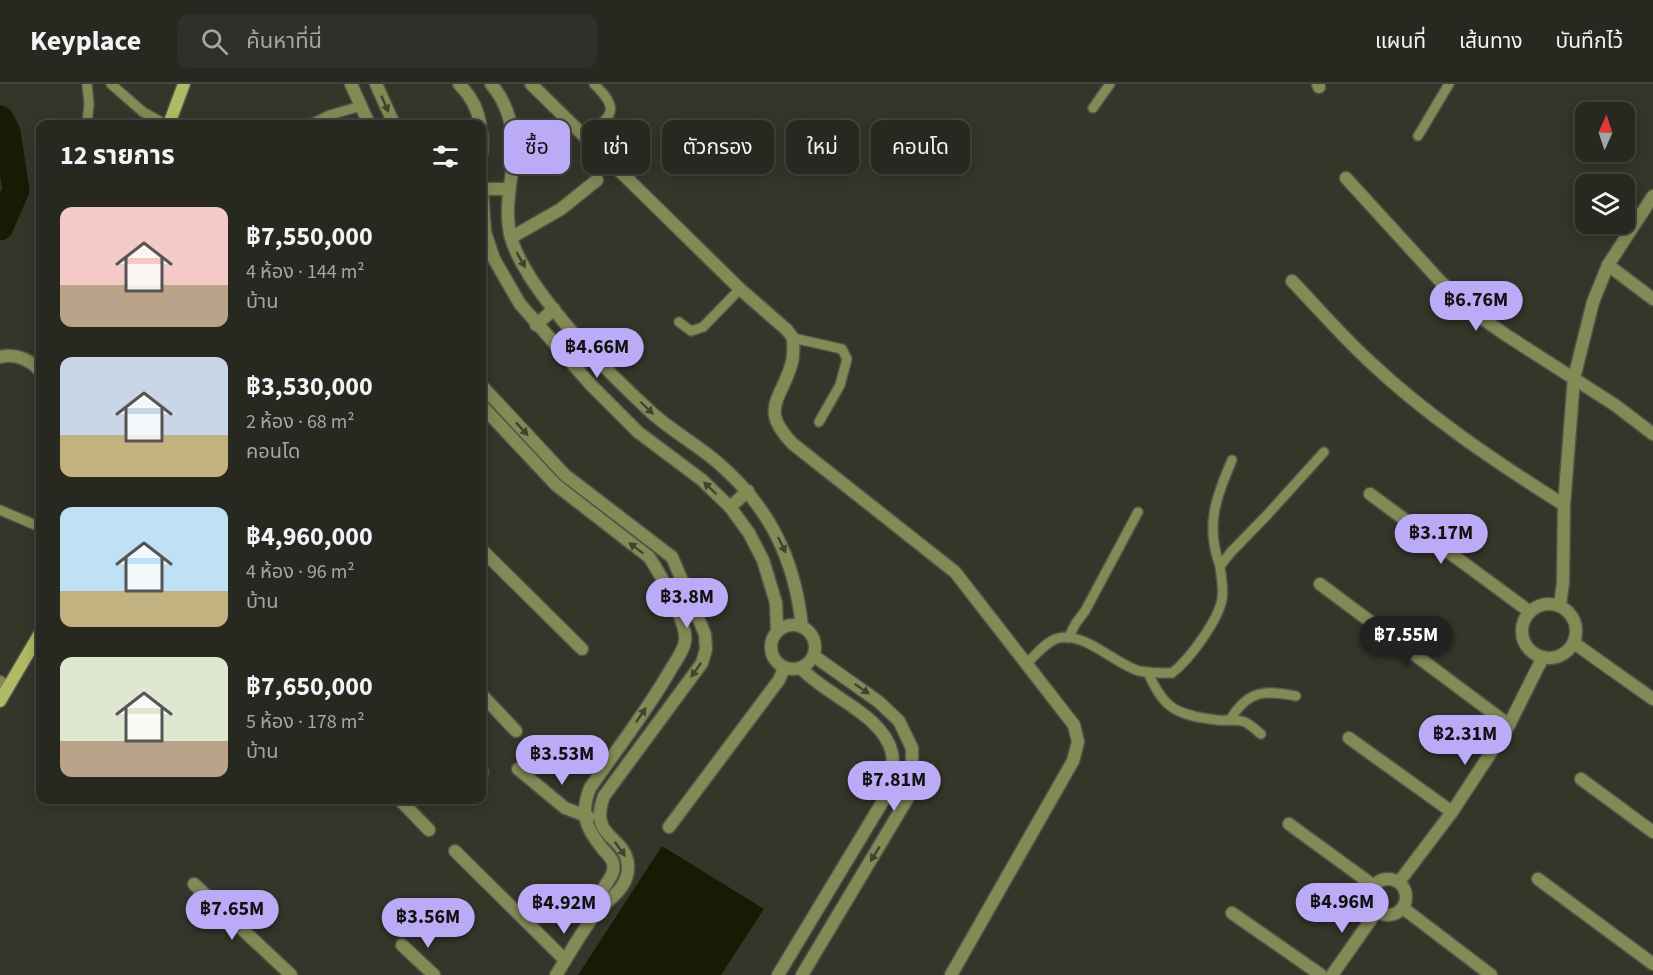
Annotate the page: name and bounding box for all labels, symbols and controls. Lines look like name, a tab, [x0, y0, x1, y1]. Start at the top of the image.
search box	[177, 14, 597, 68]
text: Keyplace	[30, 21, 141, 61]
icon: search	[198, 25, 231, 58]
text: ค้นหาที่นี่	[246, 25, 322, 57]
text: แผนที่	[1375, 26, 1426, 56]
text: เส้นทาง	[1459, 26, 1523, 56]
text: บันทึกไว้	[1556, 26, 1623, 56]
one-way arrow	[380, 96, 390, 114]
north arrow	[1575, 102, 1635, 162]
map controls	[1575, 102, 1635, 234]
chip: ซื้อ	[504, 120, 570, 174]
chip: เช่า	[582, 120, 650, 174]
chip: ตัวกรอง	[662, 120, 774, 174]
chip: ใหม่	[786, 120, 859, 174]
chip: คอนโด	[871, 120, 970, 174]
text: 12 รายการ	[60, 137, 175, 174]
icon: filters	[429, 140, 462, 173]
button: layers	[1575, 174, 1635, 234]
text: ฿7,550,000	[246, 218, 373, 255]
icon: home	[108, 231, 180, 303]
one-way arrow	[516, 252, 527, 268]
text: 4 ห้อง · 144 m²	[246, 258, 365, 286]
pin: ฿6.76M	[1427, 281, 1525, 332]
text: ฿6.76M	[1444, 286, 1508, 314]
text: บ้าน	[246, 288, 278, 316]
pin: ฿4.66M	[548, 328, 646, 379]
text: ฿4.66M	[565, 333, 629, 361]
text: ฿3,530,000	[246, 368, 373, 405]
icon: home	[108, 381, 180, 453]
one-way arrow	[640, 400, 654, 414]
text: 2 ห้อง · 68 m²	[246, 408, 355, 436]
one-way arrow	[514, 421, 528, 435]
text: คอนโด	[246, 438, 300, 466]
one-way arrow	[703, 481, 717, 495]
pin: ฿3.17M	[1392, 514, 1490, 565]
text: ฿4,960,000	[246, 518, 373, 555]
text: ฿3.17M	[1409, 519, 1473, 547]
icon: home	[108, 531, 180, 603]
one-way arrow	[777, 537, 786, 554]
one-way arrow	[629, 542, 644, 554]
text: 4 ห้อง · 96 m²	[246, 558, 355, 586]
pin: ฿3.8M	[645, 578, 729, 629]
text: ฿3.8M	[660, 583, 714, 611]
text: บ้าน	[246, 588, 278, 616]
pin: ฿7.55M	[1357, 616, 1455, 667]
text: ฿7.55M	[1374, 621, 1438, 649]
one-way arrow	[690, 662, 702, 678]
text: ฿7,650,000	[246, 668, 373, 705]
icon: home	[108, 681, 180, 753]
one-way arrow	[853, 683, 869, 695]
text: 5 ห้อง · 178 m²	[246, 708, 365, 736]
one-way arrow	[635, 708, 647, 724]
pin: ฿2.31M	[1416, 715, 1514, 766]
text: ฿2.31M	[1433, 720, 1497, 748]
pin: ฿3.53M	[513, 735, 611, 786]
text: บ้าน	[246, 738, 278, 766]
text: ฿3.53M	[530, 740, 594, 768]
pin: ฿7.81M	[845, 761, 943, 812]
text: ฿7.81M	[862, 766, 926, 794]
one-way arrow	[613, 841, 625, 856]
one-way arrow	[870, 846, 881, 862]
pin: ฿4.96M	[1293, 883, 1391, 934]
pin: ฿4.92M	[515, 884, 613, 935]
text: ฿4.96M	[1310, 888, 1374, 916]
text: ฿4.92M	[532, 889, 596, 917]
pin: ฿7.65M	[183, 890, 281, 941]
text: ฿7.65M	[200, 895, 264, 923]
pin: ฿3.56M	[379, 898, 477, 949]
text: ฿3.56M	[396, 903, 460, 931]

